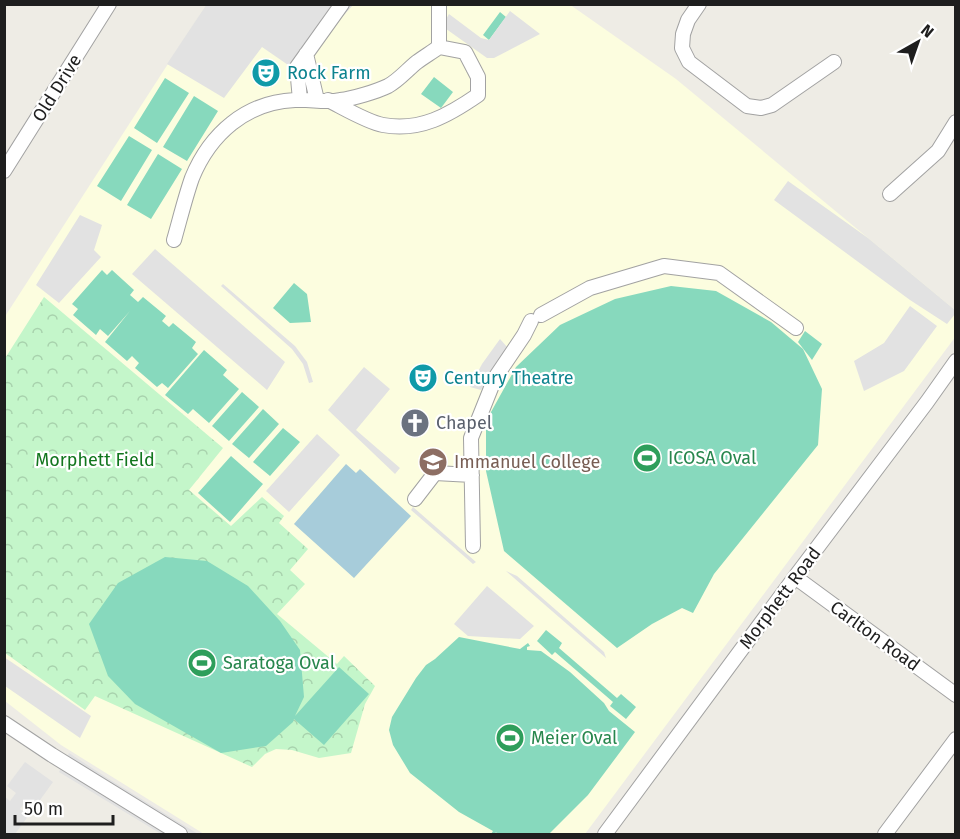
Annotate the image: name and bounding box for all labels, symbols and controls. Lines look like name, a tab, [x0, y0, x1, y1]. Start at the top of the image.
north arrow	[888, 12, 948, 72]
text: N	[917, 20, 937, 42]
street label: Old Drive	[28, 50, 86, 126]
theatre icon: Rock Farm	[250, 57, 282, 89]
place label: Rock Farm	[287, 62, 371, 84]
theatre icon: Century Theatre	[407, 362, 439, 394]
place label: Century Theatre	[444, 367, 574, 389]
church icon: Chapel	[399, 407, 431, 439]
place label: Chapel	[436, 412, 492, 434]
sports icon: ICOSA Oval	[631, 442, 663, 474]
school or university icon: Immanuel College	[417, 446, 449, 478]
place label: ICOSA Oval	[668, 447, 756, 469]
park label: Morphett Field	[35, 449, 155, 471]
place label: Immanuel College	[454, 451, 600, 473]
street label: Morphett Road	[735, 543, 825, 653]
street label: Carlton Road	[826, 596, 924, 676]
sports icon: Saratoga Oval	[186, 647, 218, 679]
place label: Saratoga Oval	[223, 652, 335, 674]
sports icon: Meier Oval	[494, 722, 526, 754]
place label: Meier Oval	[531, 727, 617, 749]
scale bar	[15, 788, 112, 826]
text: 50 m	[24, 798, 63, 820]

